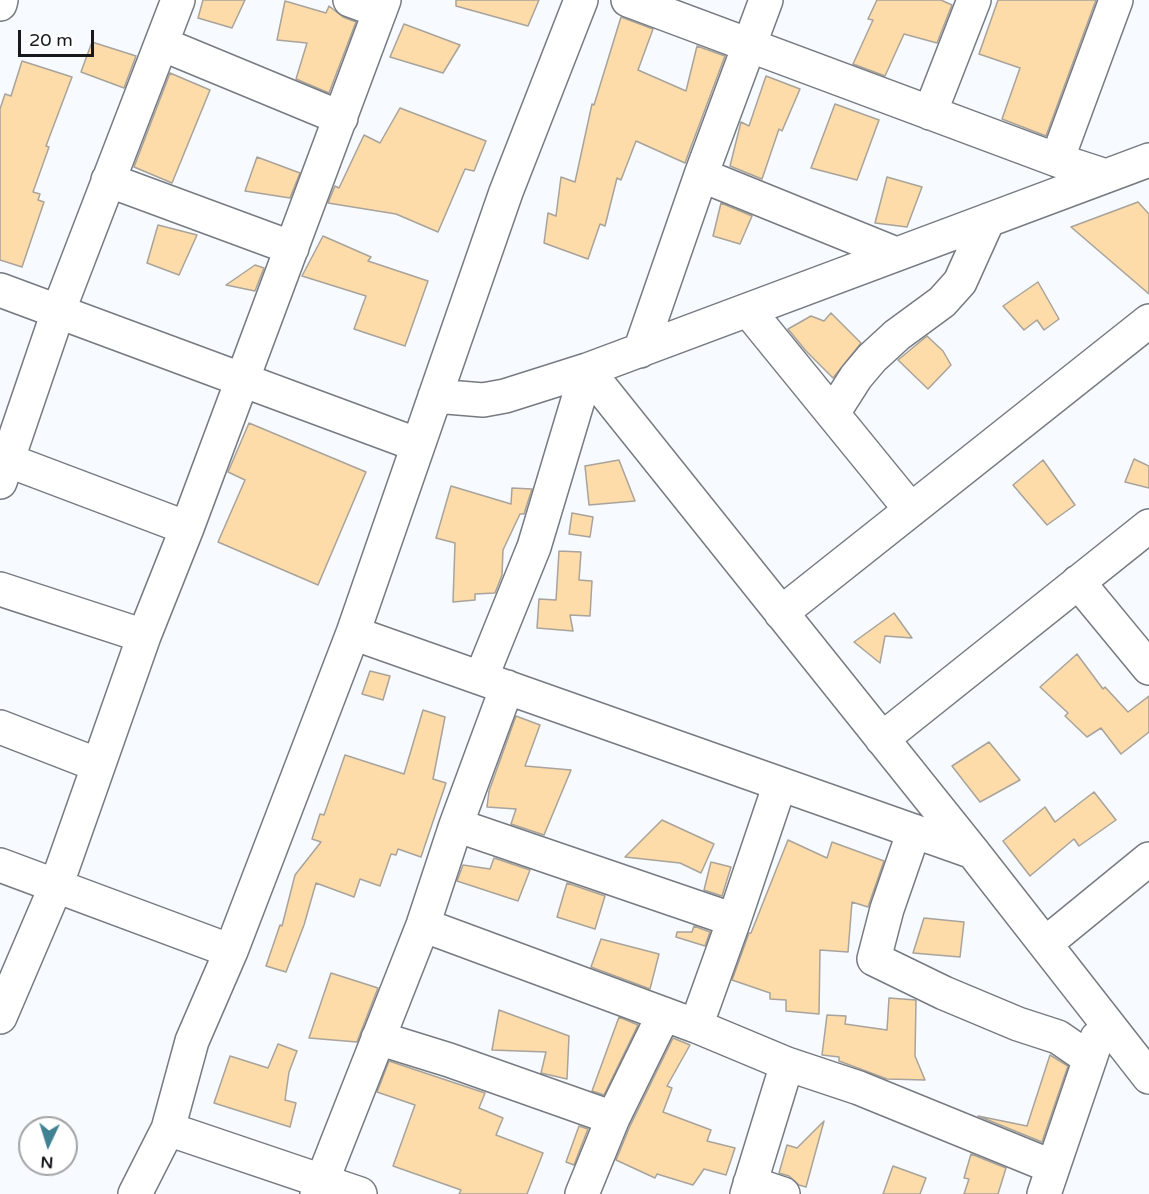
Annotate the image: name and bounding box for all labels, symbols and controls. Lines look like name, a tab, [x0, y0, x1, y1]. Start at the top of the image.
scale bar	[21, 18, 98, 56]
text: 20 m	[29, 29, 73, 51]
north arrow	[18, 1116, 78, 1176]
text: N	[40, 1152, 54, 1172]

